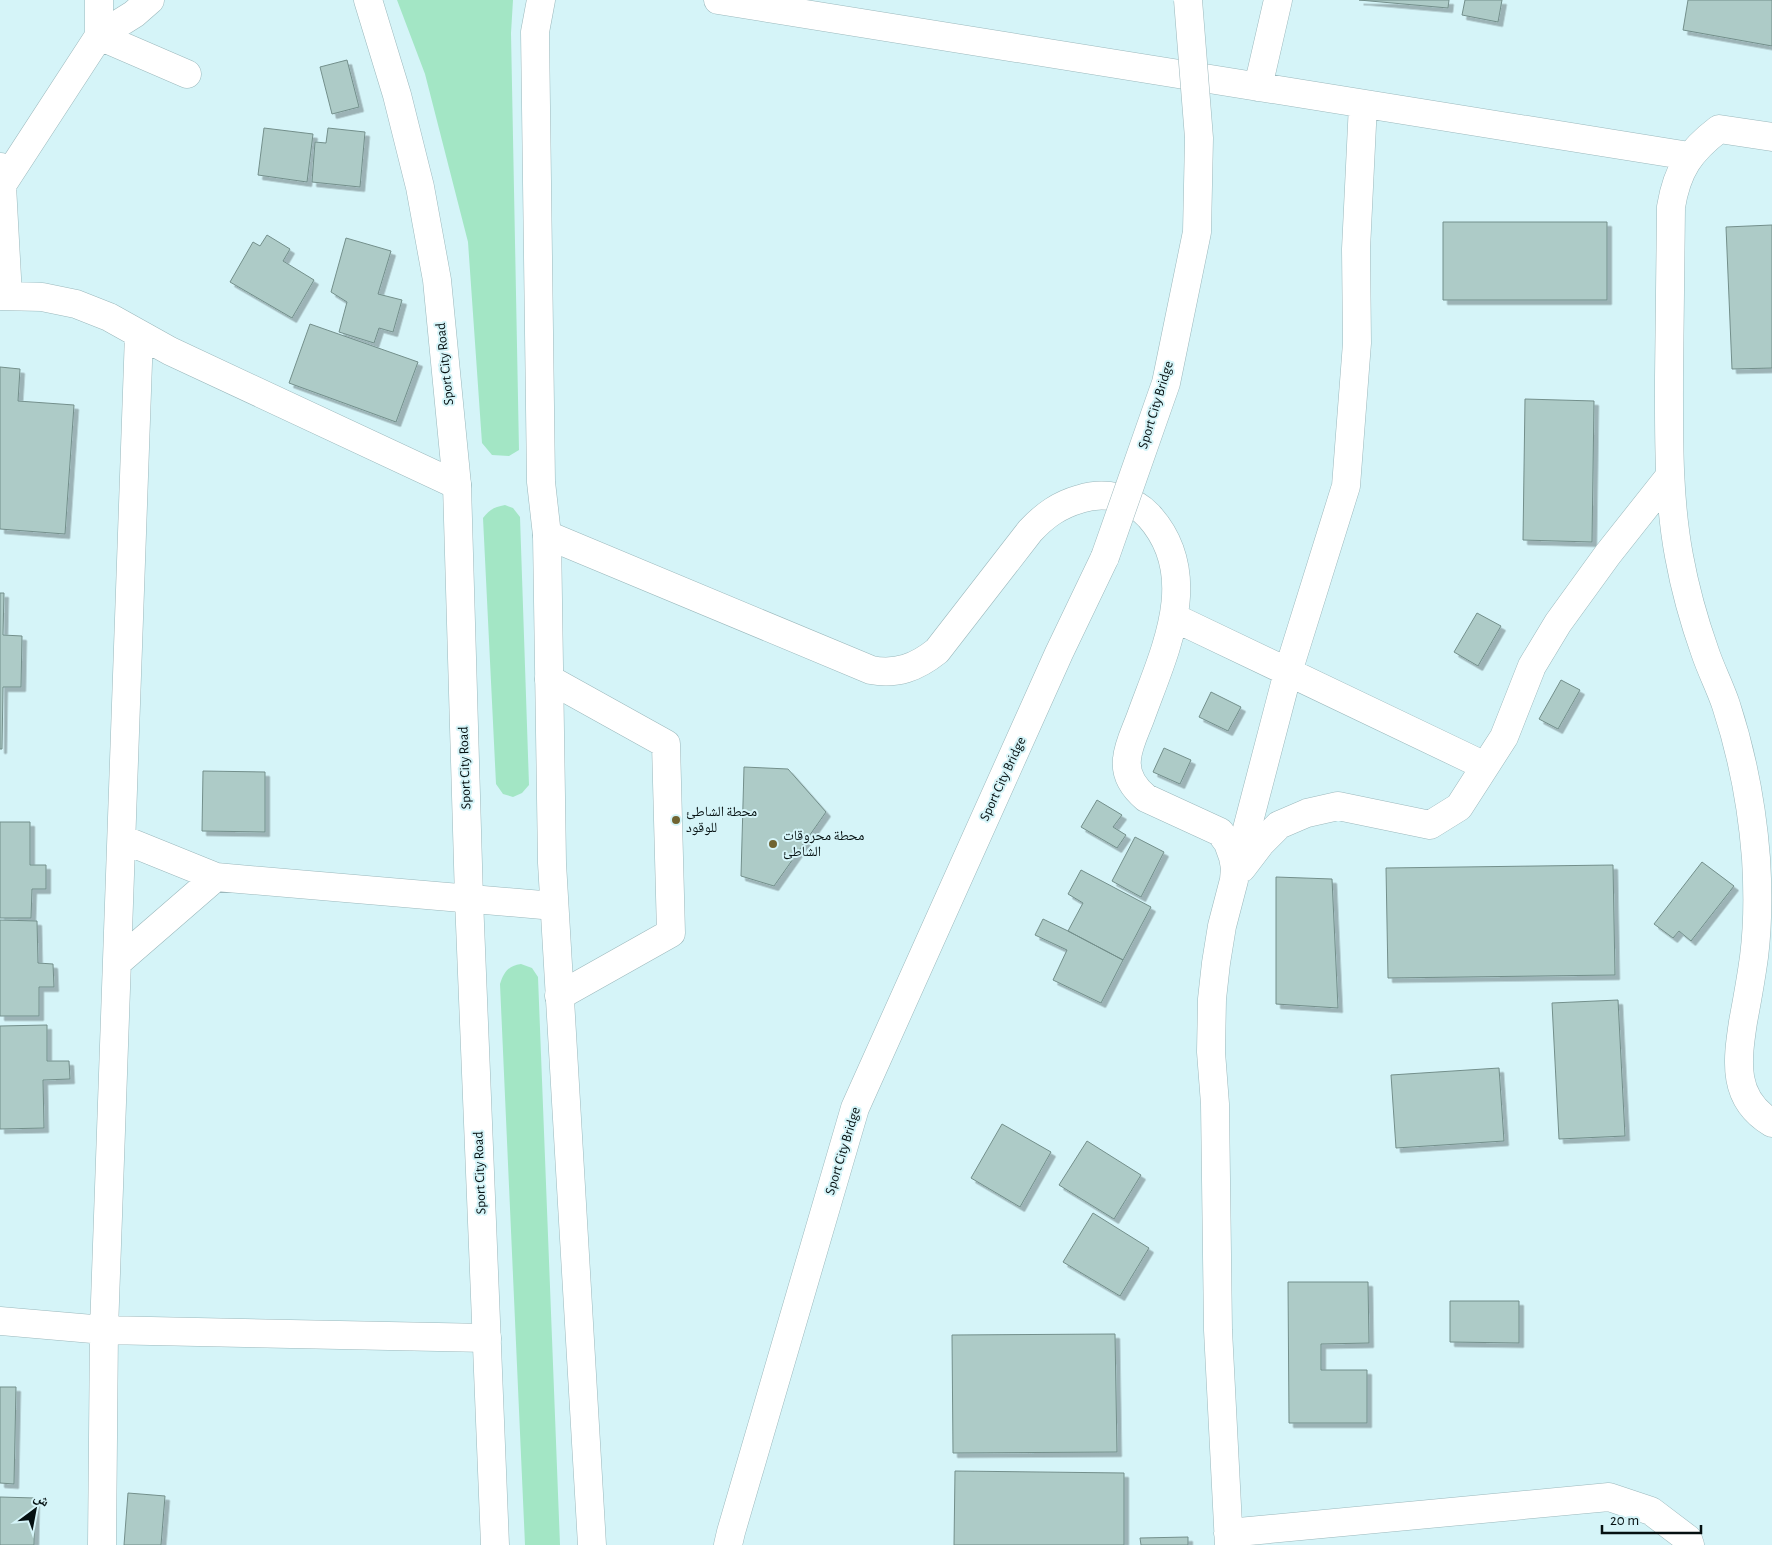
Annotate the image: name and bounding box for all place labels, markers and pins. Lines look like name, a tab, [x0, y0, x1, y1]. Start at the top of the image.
place label: محطة الشاطئ للوقود	[686, 805, 757, 836]
marker: محطة الشاطئ للوقود	[670, 814, 682, 826]
place label: محطة محروقات الشاطئ	[783, 829, 864, 860]
marker: محطة محروقات الشاطئ	[767, 838, 779, 850]

